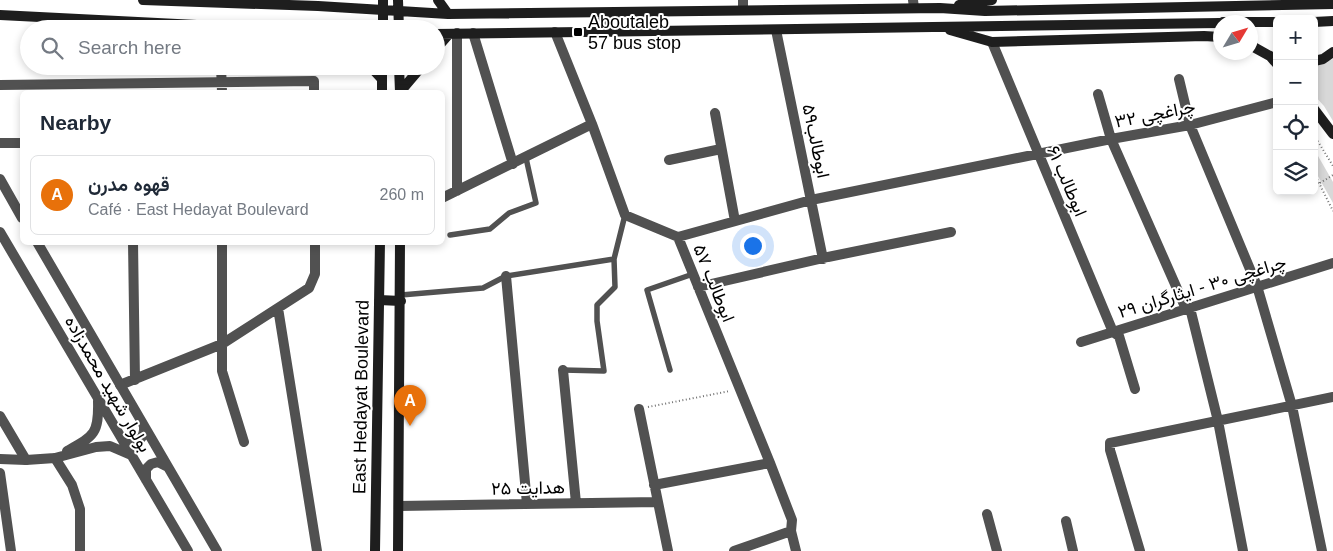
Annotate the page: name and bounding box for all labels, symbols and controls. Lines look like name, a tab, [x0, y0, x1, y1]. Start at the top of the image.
place label: Aboutaleb 57 bus stop	[588, 12, 681, 53]
north arrow	[1213, 15, 1258, 60]
map controls	[1273, 15, 1318, 195]
button: +	[1273, 15, 1318, 60]
search box	[20, 20, 445, 75]
marker: Aboutaleb 57 bus stop	[572, 26, 584, 38]
icon: search	[38, 34, 66, 62]
text: Search here	[78, 37, 182, 58]
button: −	[1273, 60, 1318, 105]
street label: چراغچی ۳۲	[1113, 96, 1197, 134]
street label: ابوطالب۵۹	[797, 102, 834, 180]
button: locate	[1273, 105, 1318, 150]
text: Nearby	[40, 111, 111, 134]
street label: ابوطالب ۶۱	[1042, 143, 1091, 220]
button: layers	[1273, 150, 1318, 195]
text: قهوه مدرن	[88, 174, 170, 195]
text: A	[51, 186, 63, 203]
text: 260 m	[380, 186, 424, 203]
text: Café · East Hedayat Boulevard	[88, 201, 309, 218]
your location	[740, 233, 766, 259]
street label: ابوطالب ۵۷	[688, 241, 739, 325]
street label: چراغچی ۳۰ - ایثارگران ۲۹	[1115, 252, 1289, 324]
street label: East Hedayat Boulevard	[349, 300, 373, 494]
street label: بولوار شهید محمدزاده	[60, 312, 155, 456]
pin: A	[394, 385, 426, 426]
street label: هدایت ۲۵	[491, 477, 565, 499]

